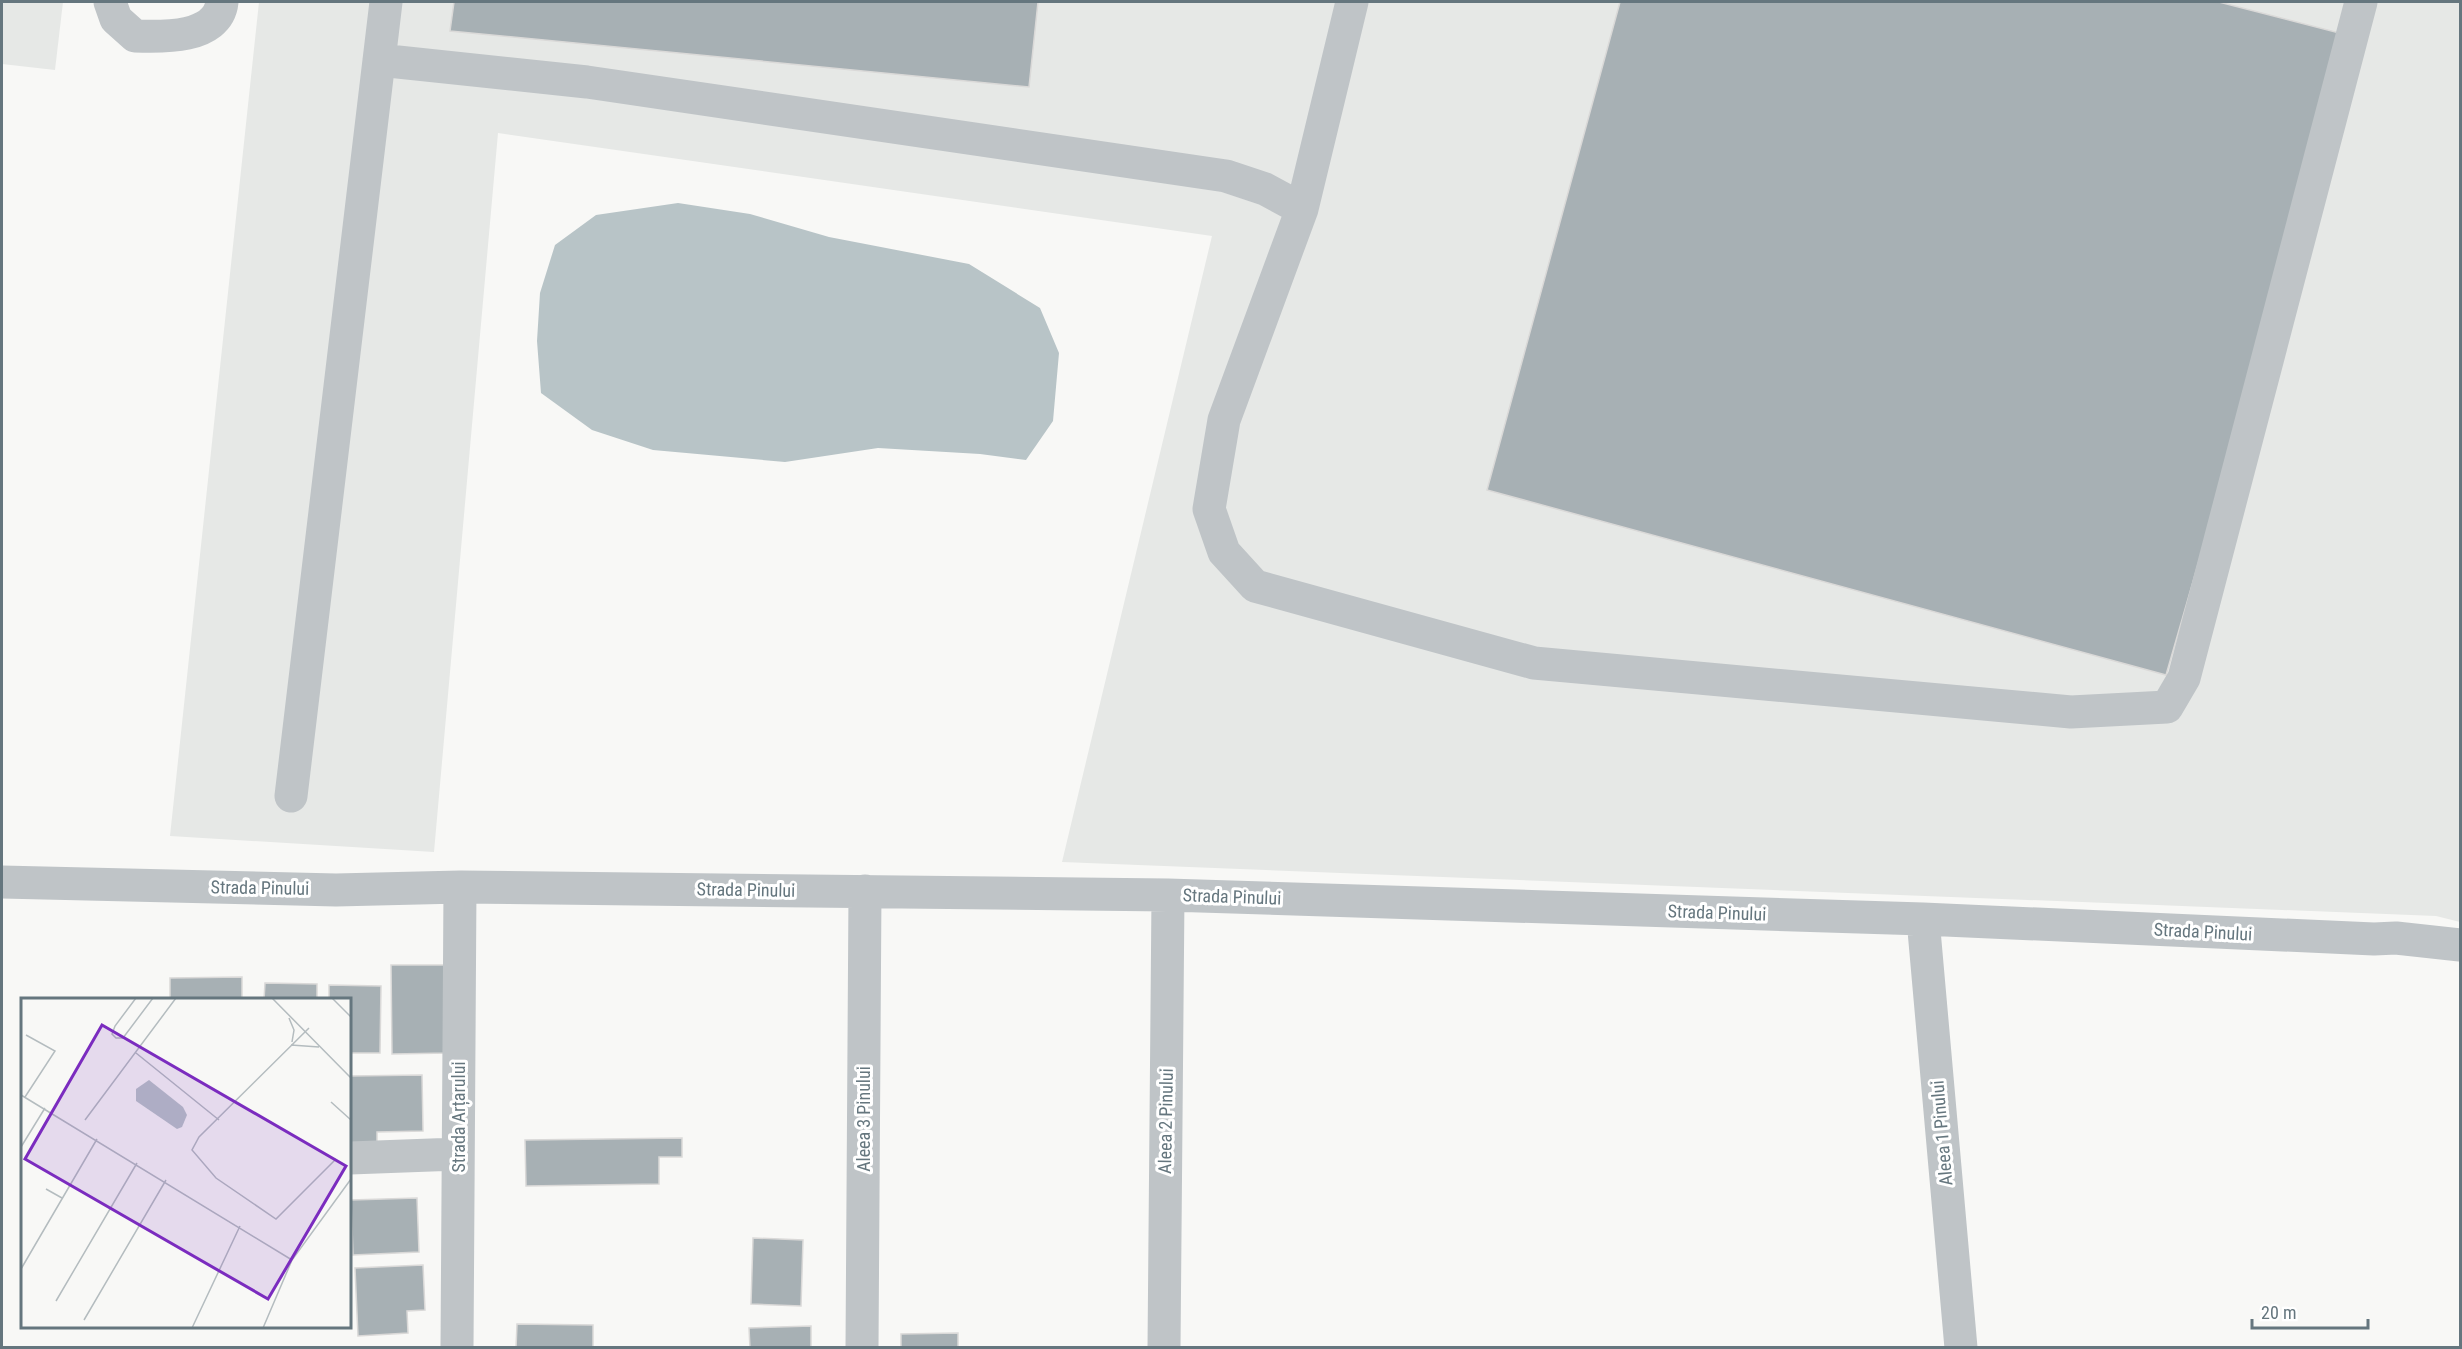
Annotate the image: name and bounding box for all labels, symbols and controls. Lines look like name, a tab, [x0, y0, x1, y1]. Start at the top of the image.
street label: Strada Pinului	[211, 876, 309, 899]
street label: Strada Pinului	[697, 878, 795, 901]
street label: Strada Pinului	[1182, 884, 1282, 909]
street label: Strada Pinului	[1667, 900, 1767, 925]
street label: Strada Pinului	[2153, 918, 2253, 945]
inset map	[21, 998, 351, 1328]
street label: Strada Arțarului	[448, 1061, 470, 1173]
street label: Aleea 3 Pinului	[853, 1066, 874, 1172]
street label: Aleea 2 Pinului	[1154, 1068, 1177, 1174]
street label: Aleea 1 Pinului	[1926, 1080, 1957, 1187]
scale bar	[2252, 1292, 2368, 1330]
text: 20 m	[2261, 1302, 2296, 1323]

